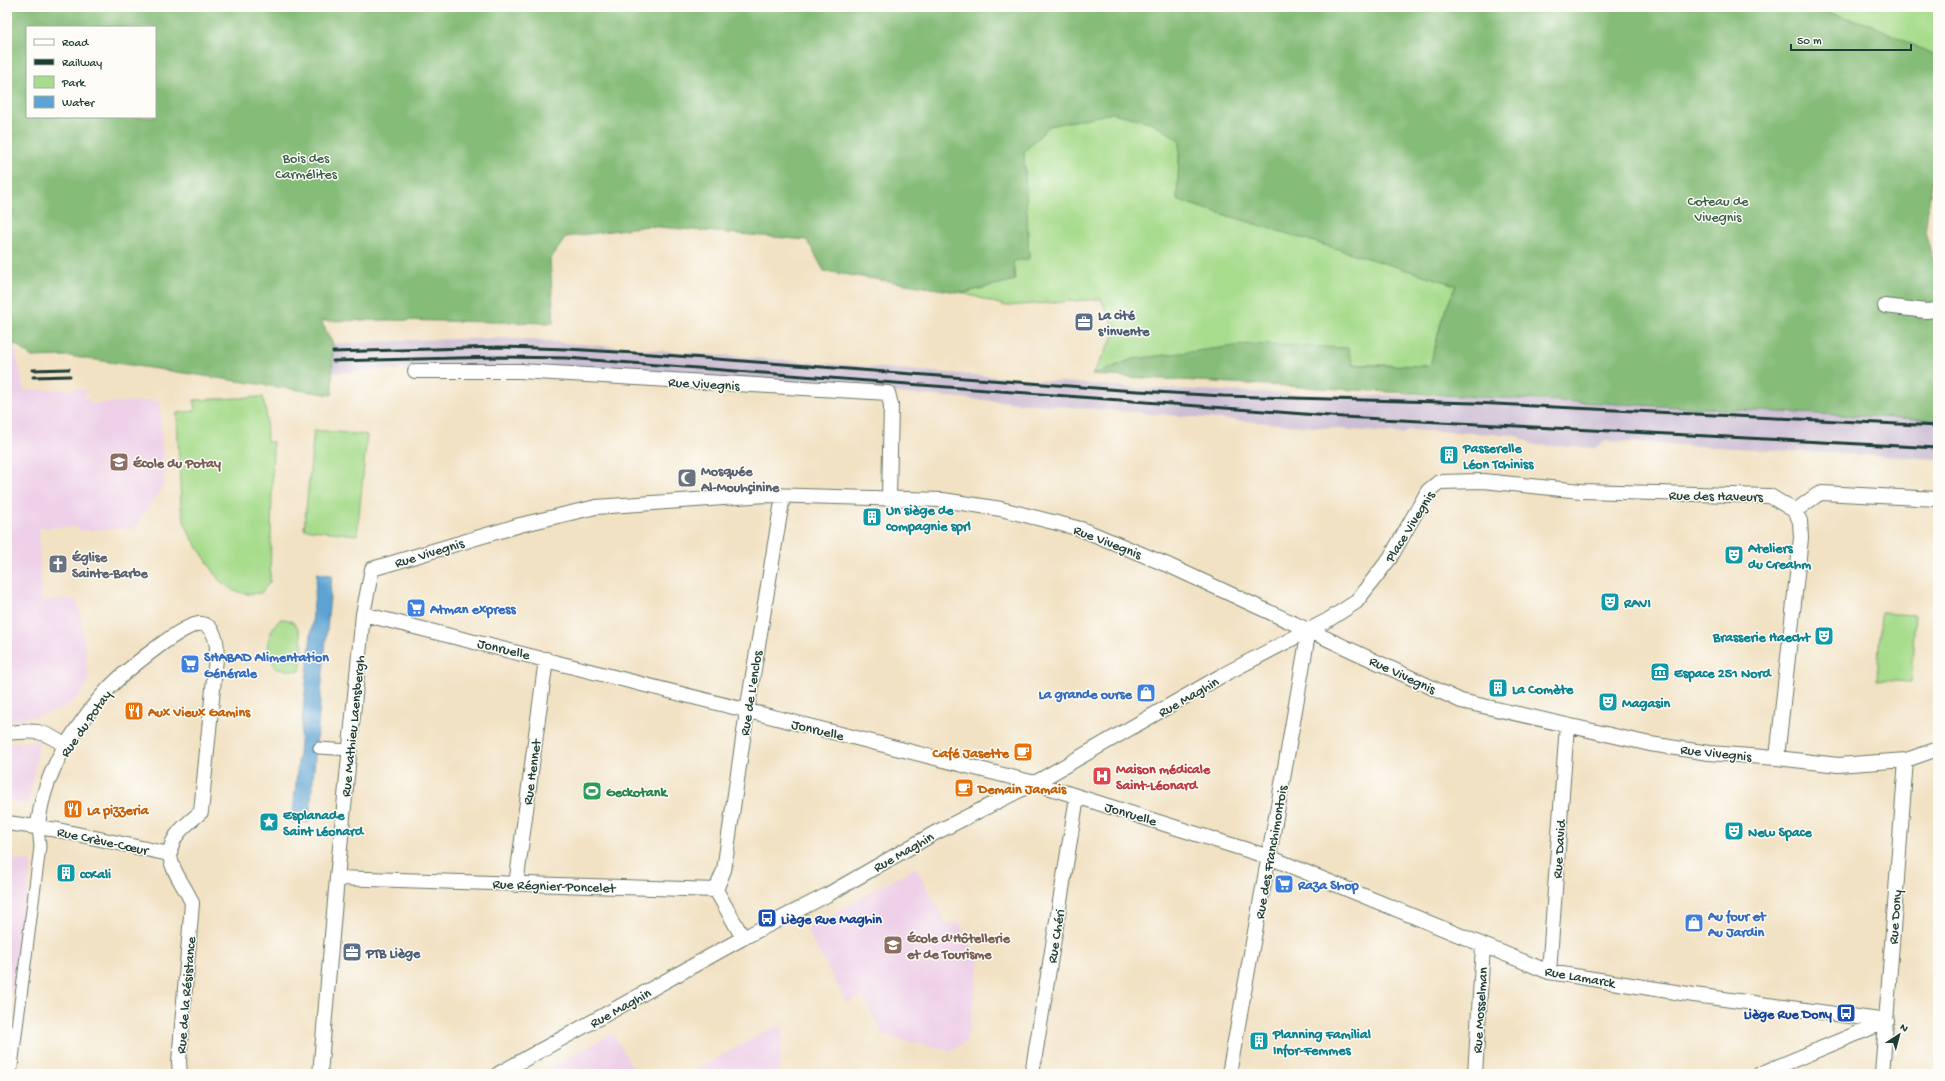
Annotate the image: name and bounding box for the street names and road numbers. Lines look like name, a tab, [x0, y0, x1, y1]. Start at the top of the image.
street label: Rue Vivegnis	[668, 375, 741, 396]
street label: Place Vivegnis	[1382, 488, 1440, 567]
street label: Rue des Haveurs	[1669, 488, 1764, 507]
street label: Rue Vivegnis	[1071, 523, 1144, 564]
street label: Rue Vivegnis	[393, 536, 467, 573]
street label: Jonruelle	[475, 636, 532, 665]
street label: Rue de L'enclos	[737, 649, 768, 737]
street label: Rue Vivegnis	[1366, 653, 1439, 699]
street label: Rue Mathieu Laensbergh	[339, 654, 370, 798]
street label: Rue Maghin	[1156, 674, 1223, 722]
street label: Rue du Potay	[58, 688, 116, 761]
street label: Jonruelle	[789, 717, 846, 746]
street label: Rue Hennet	[520, 737, 547, 806]
street label: Rue Vivegnis	[1679, 742, 1753, 767]
street label: Rue des Franchimontois	[1252, 784, 1293, 921]
street label: Jonruelle	[1102, 799, 1159, 832]
street label: Rue David	[1550, 817, 1571, 879]
street label: Rue Crève-Cœur	[55, 824, 151, 861]
street label: Rue Maghin	[871, 829, 938, 877]
street label: Rue Régnier-Poncelet	[492, 877, 617, 898]
street label: Rue Dony	[1886, 889, 1907, 945]
street label: Rue Chéri	[1045, 908, 1070, 965]
street label: Rue de la Résistance	[174, 935, 201, 1054]
street label: Rue Lamarck	[1543, 964, 1618, 993]
street label: Rue Mosselman	[1470, 966, 1493, 1054]
street label: Rue Maghin	[588, 985, 655, 1033]

